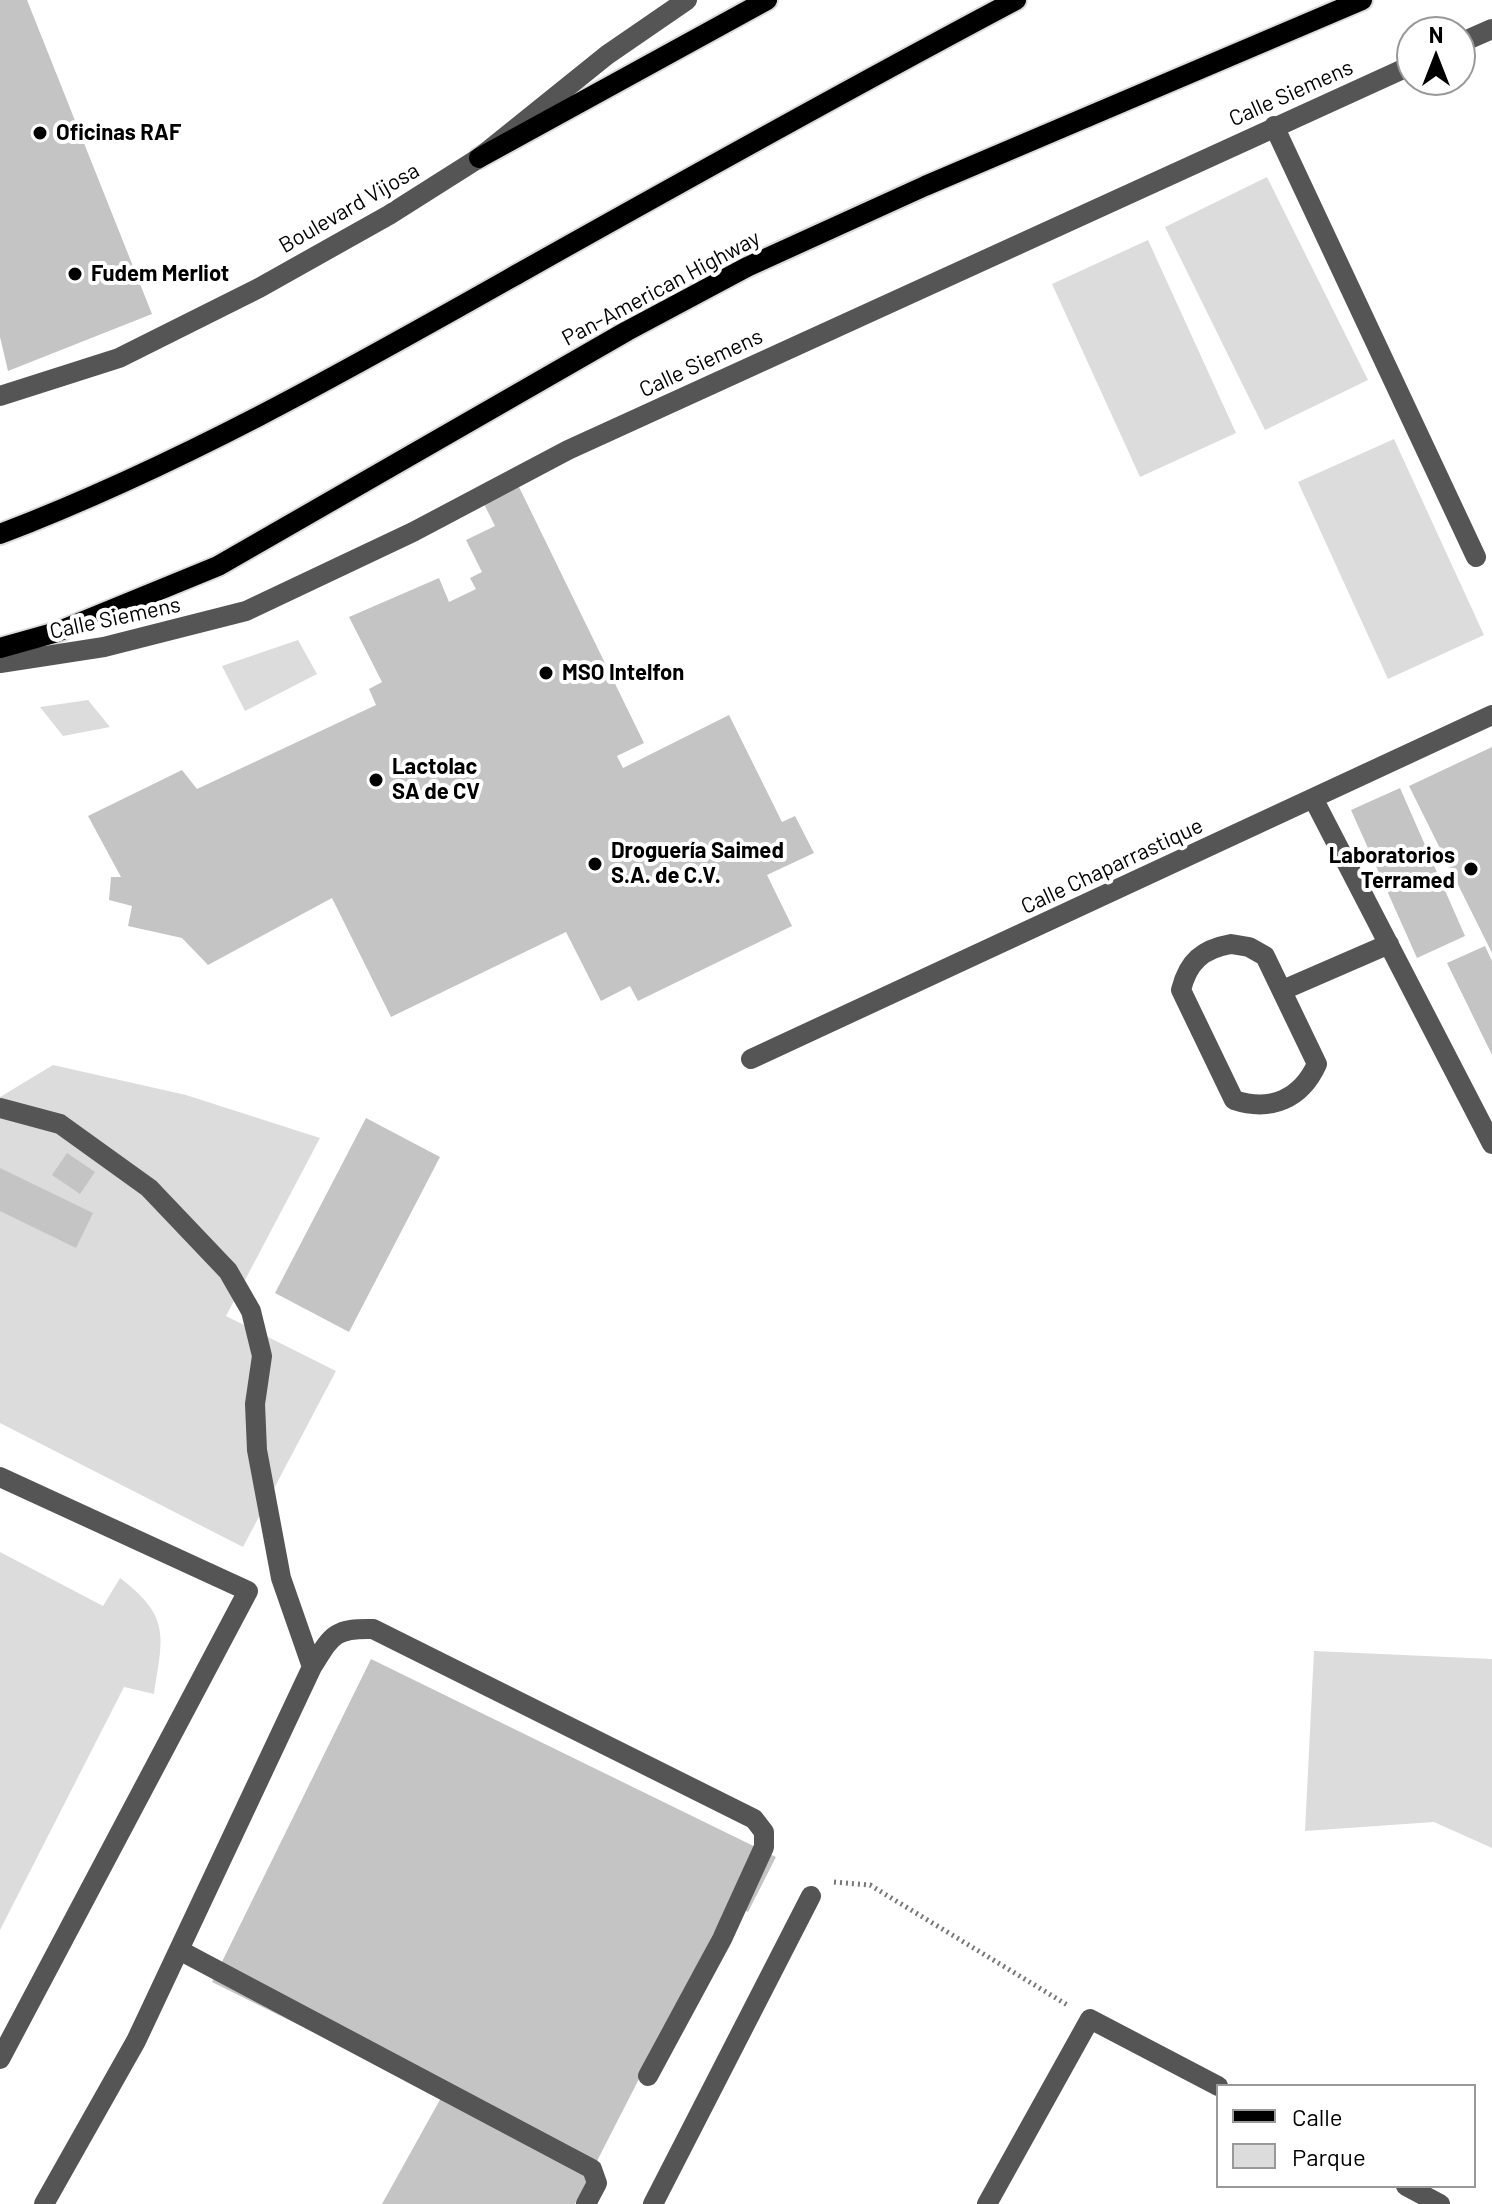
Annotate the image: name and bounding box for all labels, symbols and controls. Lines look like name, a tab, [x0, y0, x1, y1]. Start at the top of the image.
north arrow	[1396, 16, 1476, 96]
text: N	[1429, 21, 1443, 47]
street label: Calle Siemens	[1225, 54, 1357, 132]
place label: Oficinas RAF	[56, 120, 181, 146]
marker: Oficinas RAF	[31, 124, 49, 142]
street label: Boulevard Vijosa	[274, 157, 424, 259]
street label: Pan-American Highway	[557, 225, 765, 351]
place label: Fudem Merliot	[91, 261, 229, 287]
marker: Fudem Merliot	[66, 265, 84, 283]
street label: Calle Siemens	[635, 323, 767, 403]
street label: Calle Siemens	[47, 591, 183, 645]
place label: MSO Intelfon	[562, 660, 684, 686]
marker: MSO Intelfon	[537, 664, 555, 682]
place label: Lactolac SA de CV	[392, 754, 480, 806]
marker: Lactolac SA de CV	[367, 771, 385, 789]
street label: Calle Chaparrastique	[1017, 812, 1207, 920]
place label: Droguería Saimed S.A. de C.V.	[611, 838, 784, 890]
place label: Laboratorios Terramed	[1329, 843, 1455, 894]
marker: Droguería Saimed S.A. de C.V.	[586, 855, 604, 873]
marker: Laboratorios Terramed	[1462, 860, 1480, 878]
legend	[1216, 2084, 1476, 2188]
text: Calle	[1292, 2102, 1343, 2131]
text: Parque	[1292, 2142, 1366, 2171]

